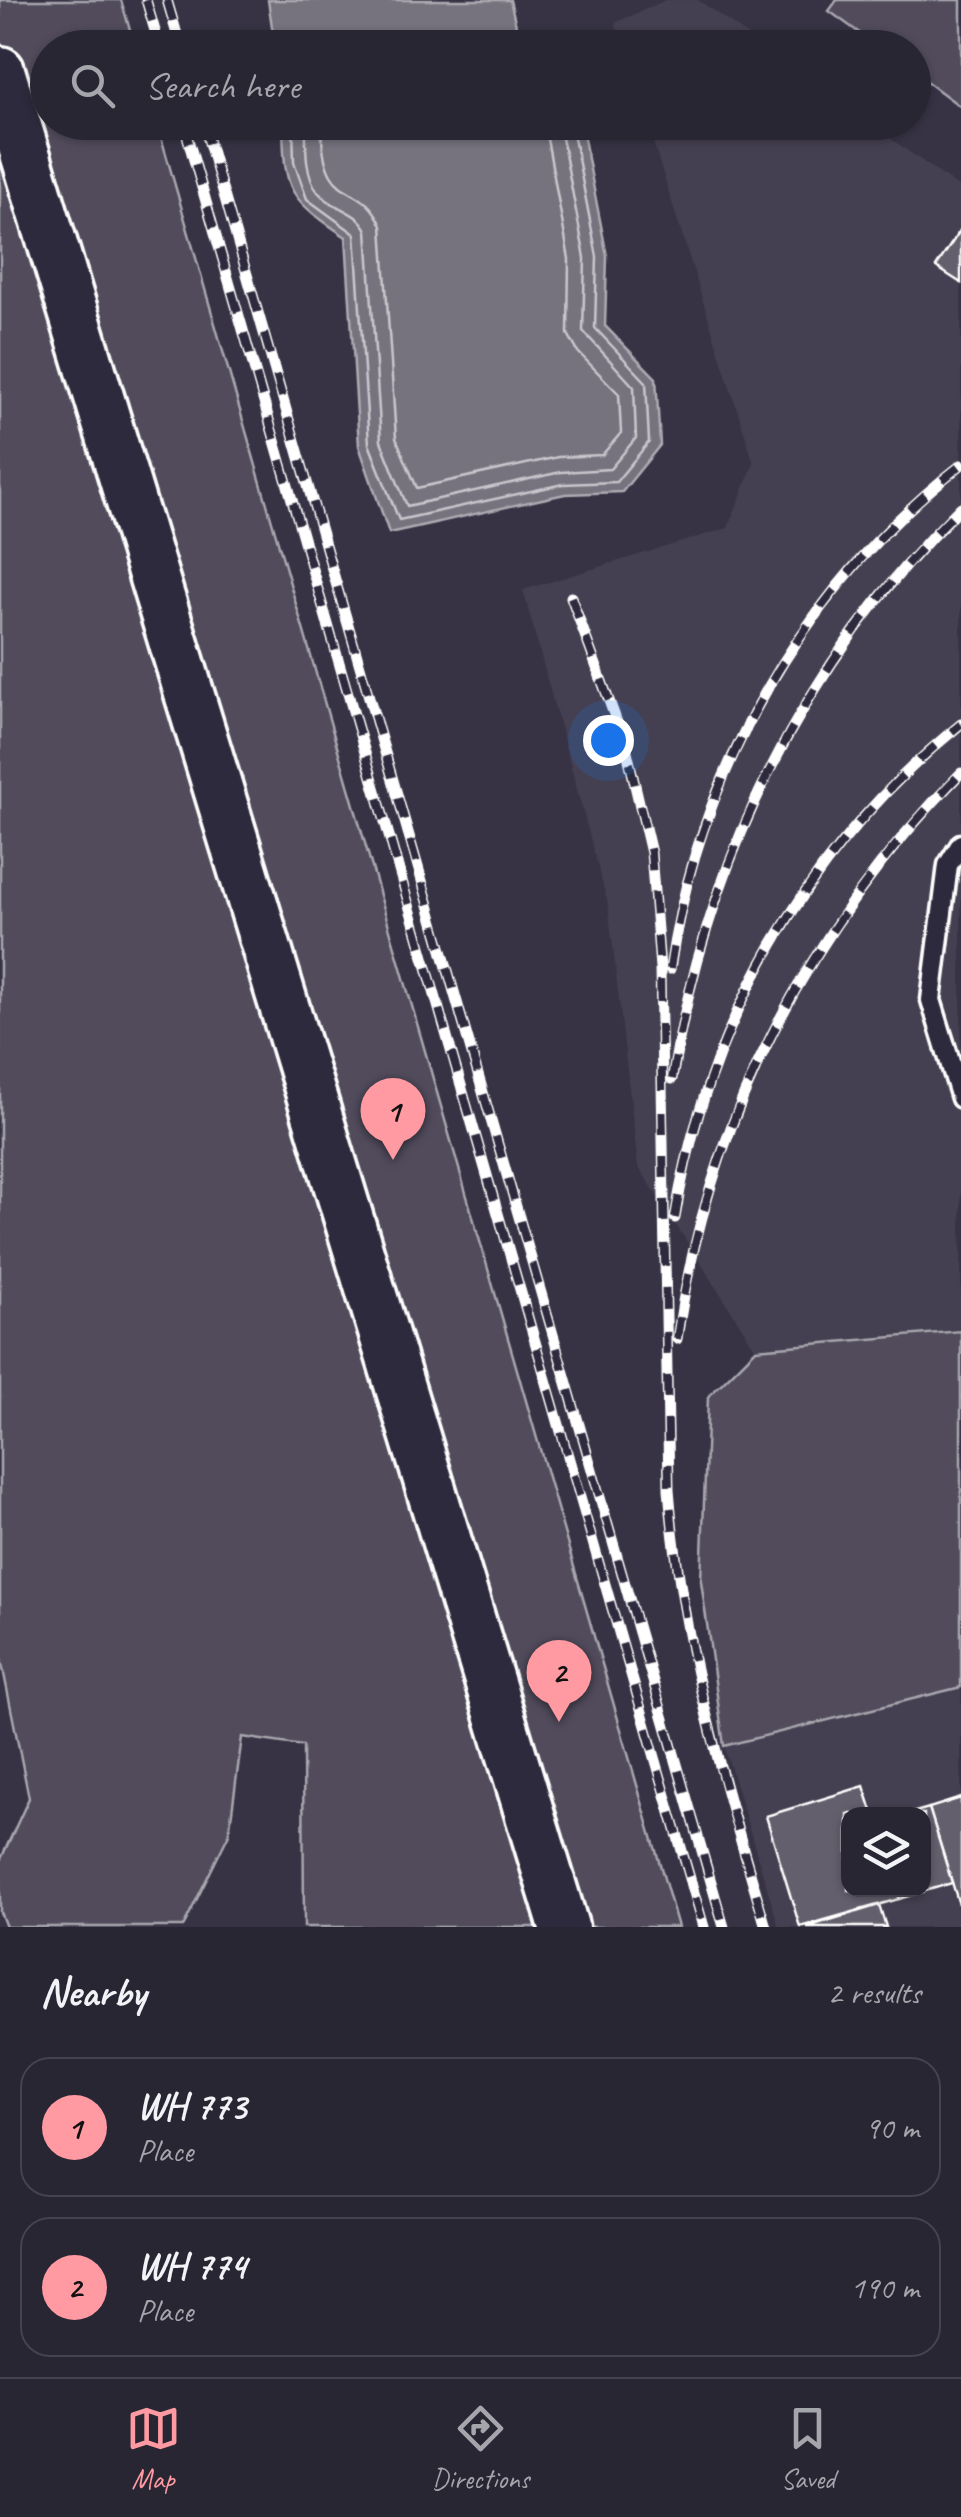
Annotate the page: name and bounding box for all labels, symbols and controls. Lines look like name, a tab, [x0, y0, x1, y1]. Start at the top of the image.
search box	[30, 30, 931, 140]
icon: search	[65, 58, 120, 113]
text: Search here	[145, 62, 300, 109]
your location	[583, 715, 634, 766]
pin: 1	[360, 1078, 426, 1160]
pin: 2	[526, 1640, 592, 1722]
map controls	[841, 1807, 931, 1897]
button: layers	[841, 1807, 931, 1897]
text: Nearby	[40, 1966, 146, 2019]
text: 2 results	[827, 1972, 921, 2013]
text: WH 773	[137, 2083, 246, 2130]
text: 1	[67, 2107, 82, 2148]
text: 90 m	[865, 2107, 919, 2148]
text: Place	[137, 2130, 193, 2171]
text: WH 774	[137, 2243, 246, 2290]
text: 2	[67, 2267, 82, 2308]
text: 190 m	[850, 2267, 919, 2308]
text: Place	[137, 2290, 193, 2331]
tab: Map	[126, 2401, 181, 2496]
tab: Directions	[432, 2401, 529, 2496]
tab: Saved	[780, 2401, 835, 2496]

